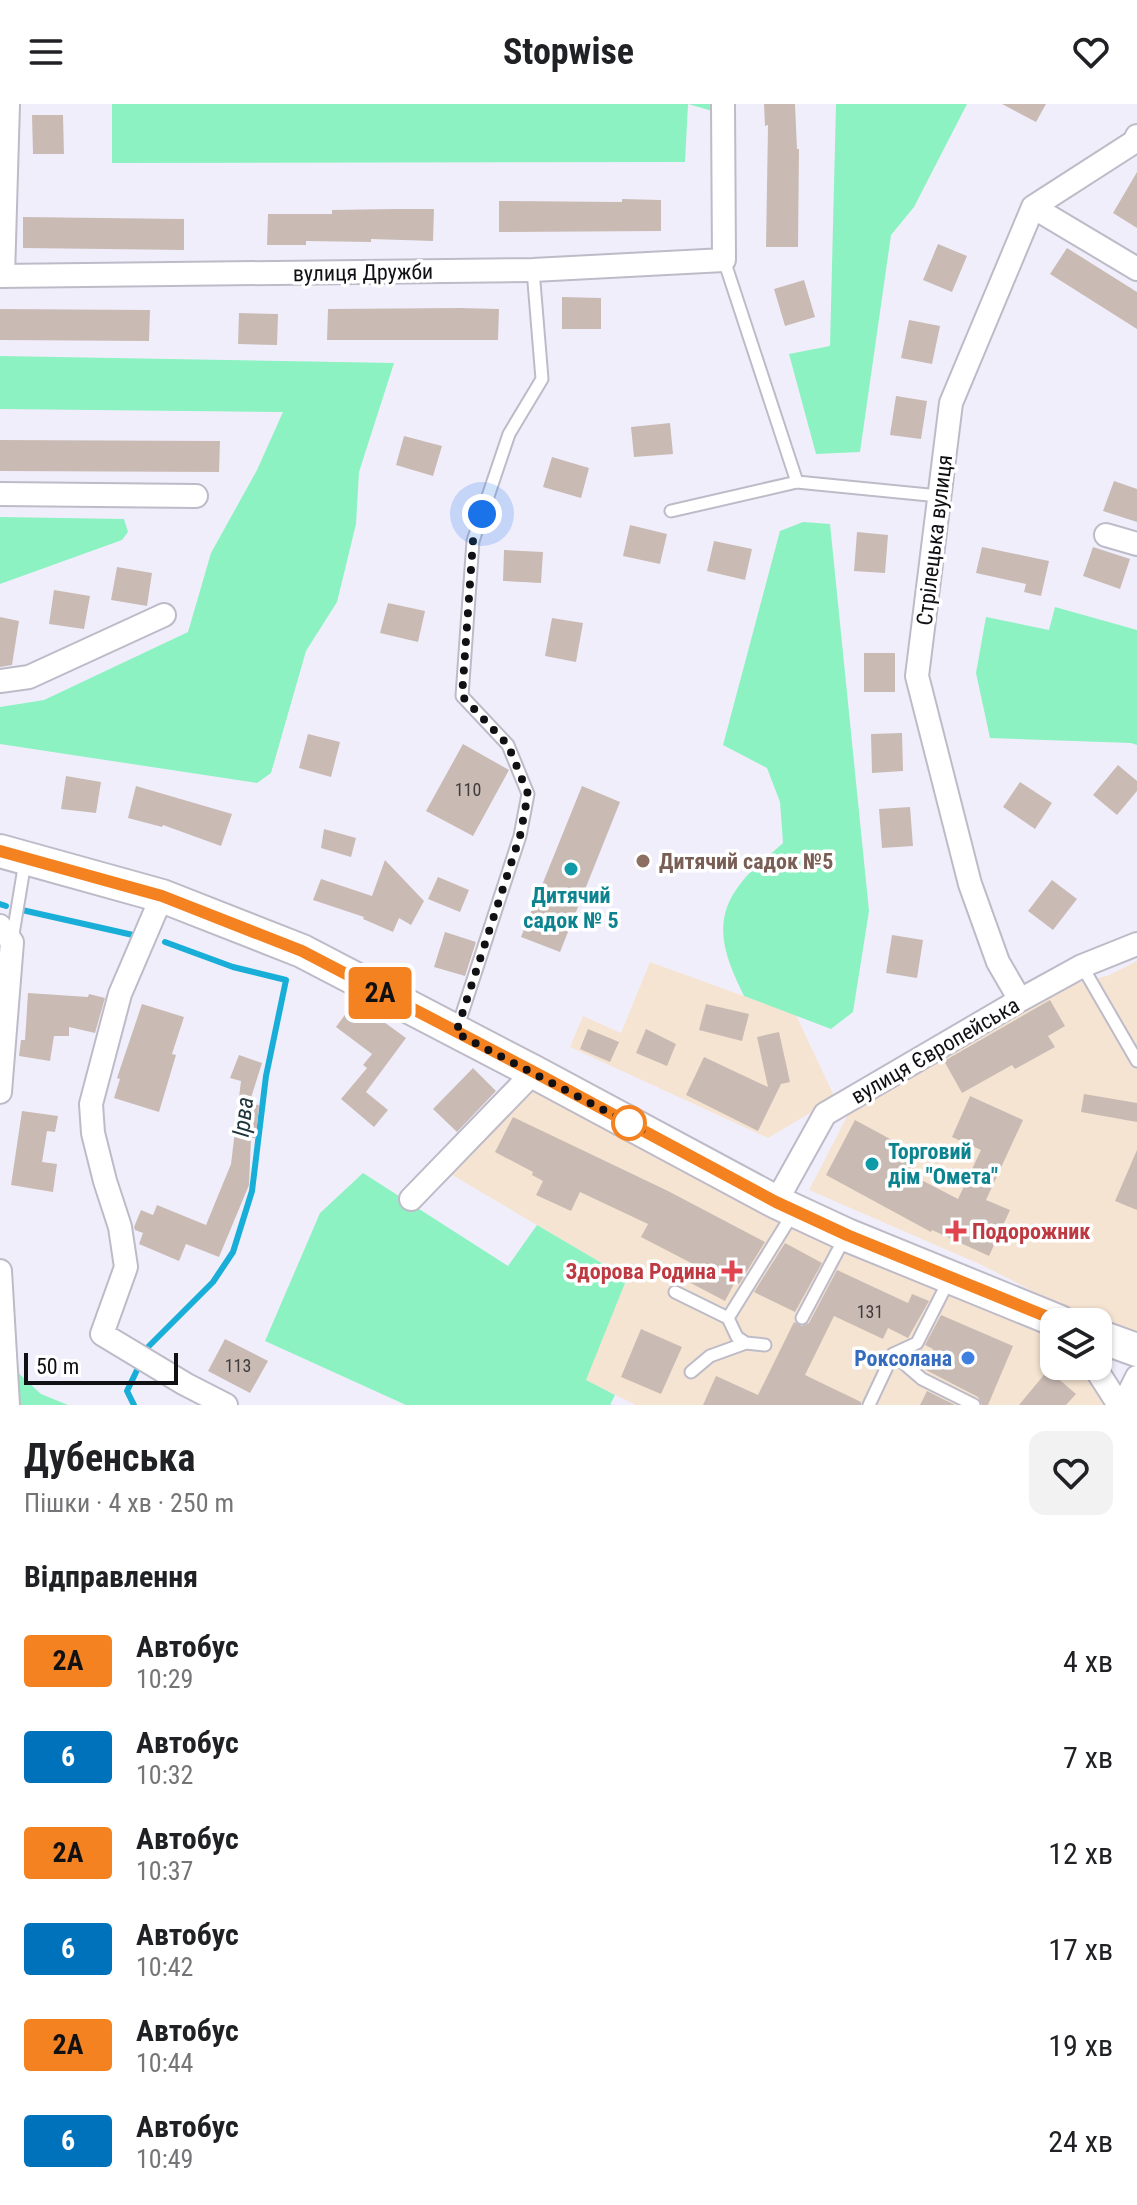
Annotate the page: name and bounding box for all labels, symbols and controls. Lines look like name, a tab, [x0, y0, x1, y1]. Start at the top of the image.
icon: menu	[24, 30, 68, 74]
icon: heart	[1069, 30, 1113, 74]
text: Stopwise	[503, 31, 634, 73]
street label: вулиця Дружби	[293, 259, 433, 286]
street label: Стрілецька вулиця	[912, 453, 957, 627]
your location	[462, 494, 502, 534]
house number: 110	[455, 779, 481, 800]
place label: Дитячий садок №5	[659, 849, 833, 874]
marker: Дитячий садок №5	[634, 852, 652, 870]
marker: Дитячий садок № 5	[562, 860, 580, 878]
place label: Дитячий садок № 5	[523, 883, 619, 933]
line badge: 2A	[344, 967, 416, 1019]
text: 2A	[365, 976, 395, 1009]
street label: вулиця Європейська	[847, 992, 1024, 1109]
water label: Ірва	[227, 1095, 259, 1139]
unlabelled marker	[612, 1106, 646, 1140]
place label: Торговий дім "Омета"	[888, 1139, 998, 1189]
marker: Торговий дім "Омета"	[863, 1155, 881, 1173]
place label: Подорожник	[972, 1219, 1090, 1244]
marker: Подорожник	[947, 1222, 965, 1240]
place label: Здорова Родина	[565, 1259, 716, 1284]
marker: Здорова Родина	[723, 1262, 741, 1280]
house number: 131	[857, 1301, 883, 1322]
map controls	[1040, 1308, 1112, 1380]
button: layers	[1040, 1308, 1112, 1380]
place label: Роксолана	[854, 1346, 952, 1371]
scale bar	[24, 1349, 178, 1385]
marker: Роксолана	[959, 1349, 977, 1367]
text: 50 m	[36, 1354, 79, 1379]
house number: 113	[225, 1355, 251, 1376]
button: heart	[1029, 1431, 1113, 1515]
text: Дубенська	[24, 1436, 195, 1480]
text: Пішки · 4 хв · 250 m	[24, 1488, 234, 1518]
text: Відправлення	[24, 1559, 198, 1594]
text: Автобус	[136, 1629, 239, 1664]
text: 2A	[53, 1644, 83, 1677]
text: 4 хв	[1063, 1644, 1113, 1679]
text: 10:29	[136, 1664, 193, 1694]
text: Автобус	[136, 1725, 239, 1760]
text: 6	[61, 1740, 75, 1773]
text: 7 хв	[1063, 1740, 1113, 1775]
text: 10:32	[136, 1760, 193, 1790]
text: Автобус	[136, 1821, 239, 1856]
text: 2A	[53, 1836, 83, 1869]
text: 12 хв	[1048, 1836, 1113, 1871]
text: 10:37	[136, 1856, 193, 1886]
text: Автобус	[136, 1917, 239, 1952]
text: 6	[61, 1932, 75, 1965]
text: 17 хв	[1048, 1932, 1113, 1967]
text: 10:42	[136, 1952, 193, 1982]
text: Автобус	[136, 2013, 239, 2048]
text: 2A	[53, 2028, 83, 2061]
text: 19 хв	[1048, 2028, 1113, 2063]
text: 10:44	[136, 2048, 193, 2078]
text: Автобус	[136, 2109, 239, 2144]
text: 6	[61, 2124, 75, 2157]
text: 24 хв	[1048, 2124, 1113, 2159]
text: 10:49	[136, 2144, 193, 2174]

